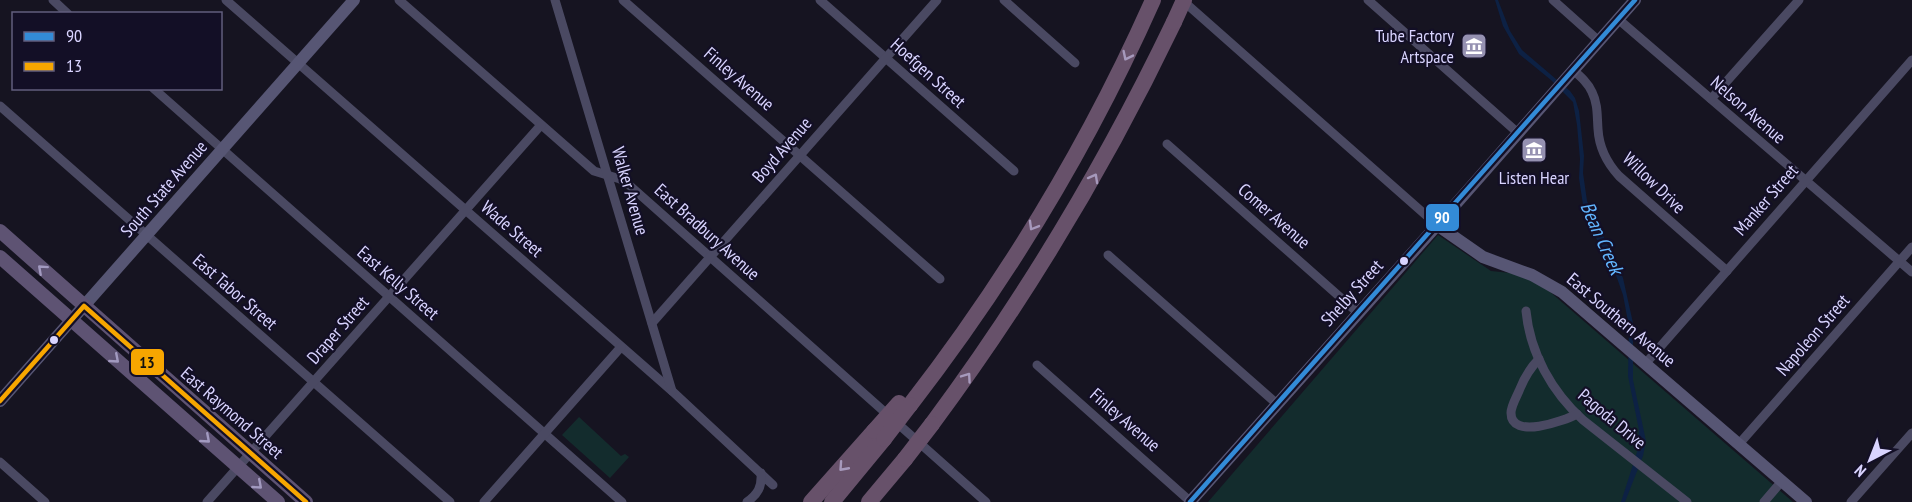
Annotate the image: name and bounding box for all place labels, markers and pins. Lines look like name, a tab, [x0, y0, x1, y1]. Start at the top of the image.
place label: Tube Factory Artspace	[1375, 24, 1454, 68]
museum icon: Tube Factory Artspace	[1459, 31, 1489, 61]
museum icon: Listen Hear	[1519, 135, 1549, 165]
place label: Listen Hear	[1499, 166, 1569, 189]
unlabelled marker	[1398, 255, 1410, 267]
unlabelled marker	[48, 334, 60, 346]

